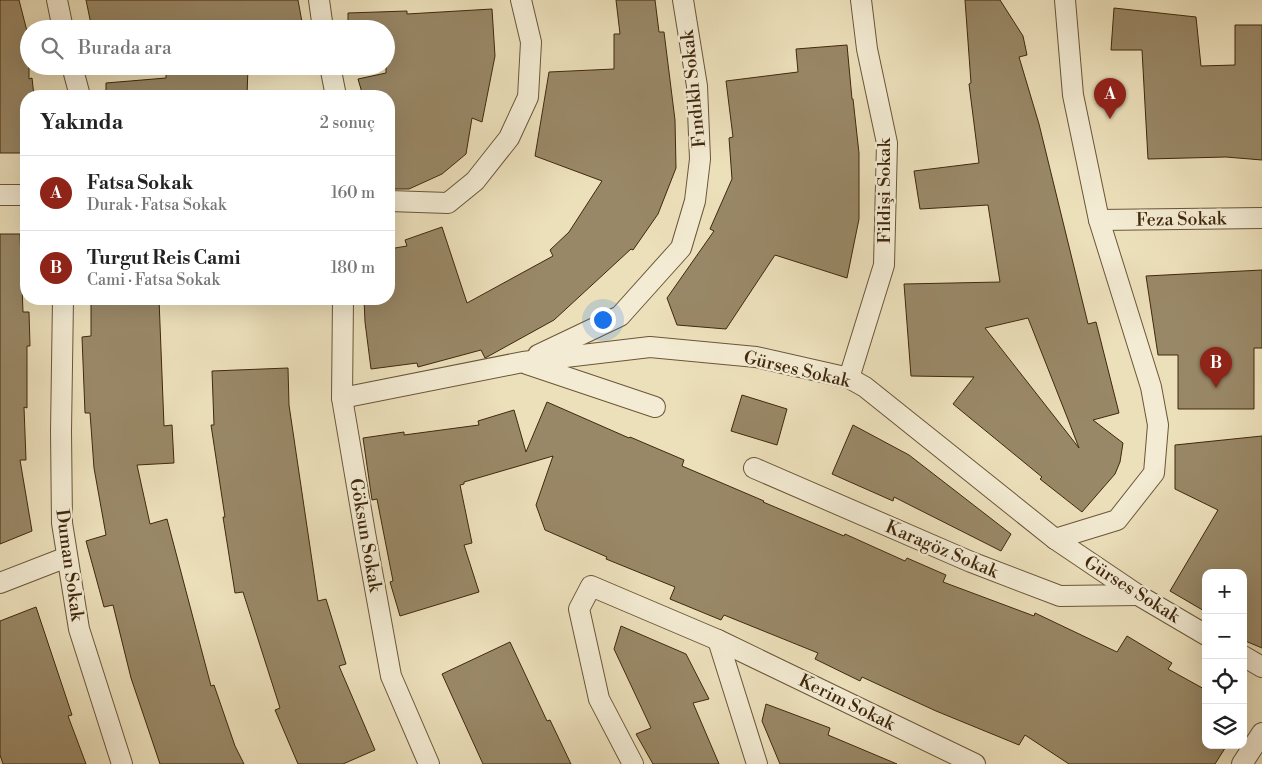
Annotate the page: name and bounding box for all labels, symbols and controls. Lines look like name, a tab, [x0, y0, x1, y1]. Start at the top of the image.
search box	[20, 20, 395, 75]
street label: Fındıklı Sokak	[676, 27, 711, 149]
icon: search	[38, 34, 66, 62]
text: Burada ara	[78, 36, 172, 60]
pin: A	[1094, 78, 1126, 119]
text: Yakında	[40, 110, 123, 136]
text: 2 sonuç	[320, 113, 375, 133]
street label: Fildişi Sokak	[873, 137, 896, 244]
text: Fatsa Sokak	[87, 171, 193, 195]
text: A	[50, 183, 62, 203]
text: 160 m	[331, 183, 375, 203]
text: Durak · Fatsa Sokak	[87, 195, 226, 215]
street label: Feza Sokak	[1136, 207, 1228, 232]
text: Turgut Reis Cami	[87, 246, 241, 270]
text: B	[50, 258, 62, 278]
text: 180 m	[331, 258, 375, 278]
text: Cami · Fatsa Sokak	[87, 270, 220, 290]
your location	[590, 307, 616, 333]
street label: Gürses Sokak	[741, 346, 854, 393]
pin: B	[1200, 347, 1232, 388]
street label: Göksun Sokak	[344, 476, 387, 595]
street label: Duman Sokak	[50, 508, 89, 624]
street label: Karagöz Sokak	[882, 515, 1003, 584]
street label: Gürses Sokak	[1080, 551, 1185, 629]
map controls	[1202, 569, 1247, 749]
button: +	[1202, 569, 1247, 614]
button: −	[1202, 614, 1247, 659]
button: locate	[1202, 659, 1247, 704]
street label: Kerim Sokak	[795, 669, 900, 736]
button: layers	[1202, 704, 1247, 749]

